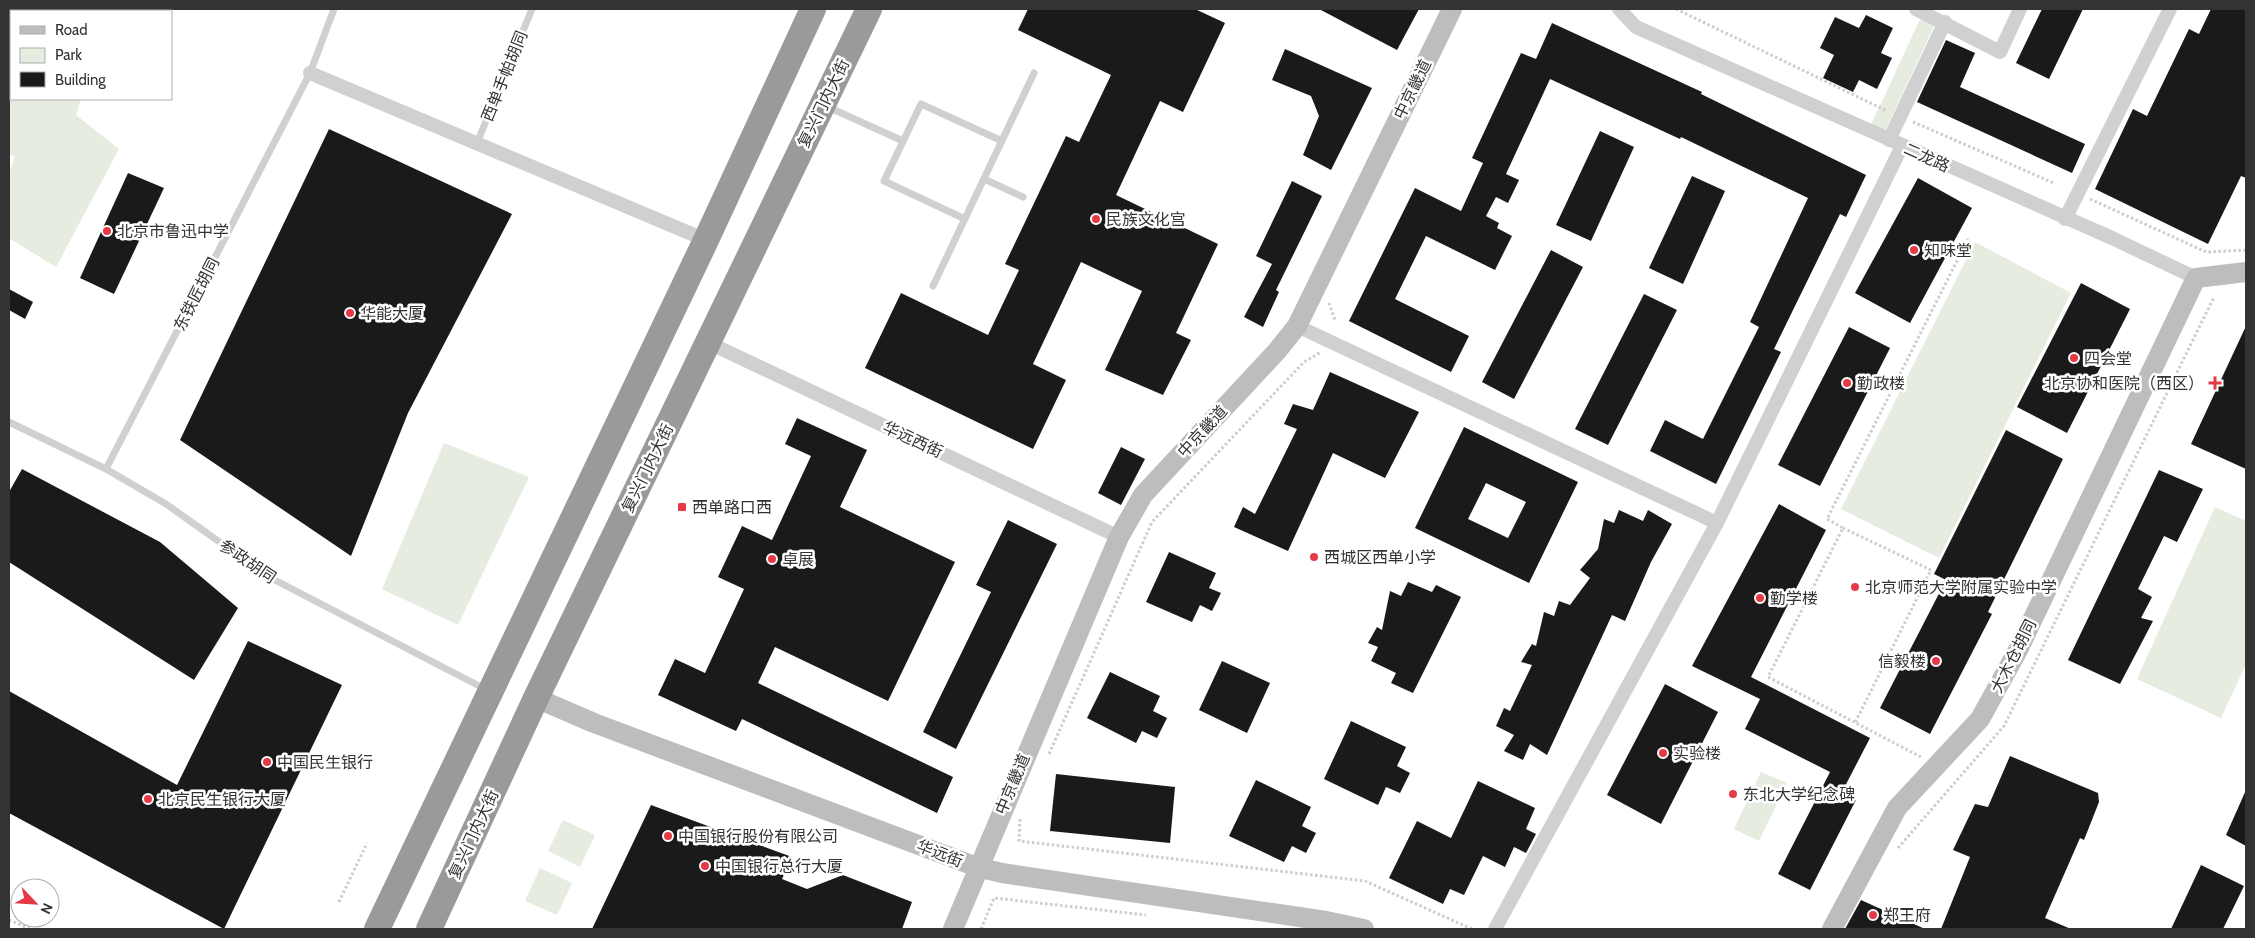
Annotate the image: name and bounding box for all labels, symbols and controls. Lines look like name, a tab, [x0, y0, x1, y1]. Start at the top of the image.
legend	[10, 10, 172, 100]
text: Road	[55, 21, 88, 39]
street label: 西单手帕胡同	[478, 28, 531, 124]
text: Park	[55, 46, 82, 64]
street label: 复兴门内大街	[794, 56, 853, 151]
street label: 中京畿道	[1390, 56, 1435, 122]
text: Building	[55, 71, 106, 89]
street label: 二龙路	[1901, 139, 1953, 176]
place label: 民族文化宫	[1106, 210, 1186, 229]
marker: 民族文化宫	[1090, 213, 1102, 225]
place label: 北京市鲁迅中学	[117, 222, 229, 241]
marker: 北京市鲁迅中学	[101, 225, 113, 237]
place label: 知味堂	[1924, 241, 1972, 260]
marker: 知味堂	[1908, 244, 1920, 256]
street label: 东铁匠胡同	[170, 254, 223, 334]
place label: 华能大厦	[360, 304, 424, 323]
marker: 华能大厦	[344, 307, 356, 319]
place label: 四会堂	[2084, 349, 2132, 368]
marker: 四会堂	[2068, 352, 2080, 364]
place label: 勤政楼	[1857, 374, 1905, 393]
place label: 北京协和医院（西区）	[2044, 374, 2204, 393]
marker: 北京协和医院（西区）	[2208, 376, 2222, 390]
marker: 勤政楼	[1841, 377, 1853, 389]
street label: 中京畿道	[1174, 401, 1231, 461]
street label: 华远西街	[880, 417, 946, 462]
street label: 复兴门内大街	[618, 421, 677, 516]
place label: 西单路口西	[692, 498, 772, 517]
marker: 西单路口西	[676, 501, 688, 513]
street label: 参政胡同	[216, 536, 280, 587]
place label: 西城区西单小学	[1324, 548, 1436, 567]
place label: 卓展	[782, 550, 814, 569]
marker: 西城区西单小学	[1308, 551, 1320, 563]
marker: 卓展	[766, 553, 778, 565]
place label: 北京师范大学附属实验中学	[1865, 578, 2057, 597]
marker: 北京师范大学附属实验中学	[1849, 581, 1861, 593]
place label: 勤学楼	[1770, 589, 1818, 608]
marker: 勤学楼	[1754, 592, 1766, 604]
street label: 大木仓胡同	[1987, 616, 2040, 696]
place label: 信毅楼	[1878, 652, 1926, 671]
marker: 信毅楼	[1930, 655, 1942, 667]
place label: 实验楼	[1673, 744, 1721, 763]
marker: 实验楼	[1657, 747, 1669, 759]
street label: 中京畿道	[991, 751, 1034, 817]
place label: 中国民生银行	[277, 753, 373, 772]
marker: 中国民生银行	[261, 756, 273, 768]
place label: 东北大学纪念碑	[1743, 785, 1855, 804]
street label: 复兴门内大街	[445, 787, 502, 882]
marker: 东北大学纪念碑	[1727, 788, 1739, 800]
place label: 北京民生银行大厦	[158, 790, 286, 809]
marker: 北京民生银行大厦	[142, 793, 154, 805]
place label: 中国银行股份有限公司	[678, 827, 838, 846]
marker: 中国银行股份有限公司	[662, 830, 674, 842]
street label: 华远街	[914, 836, 966, 871]
place label: 中国银行总行大厦	[715, 857, 843, 876]
marker: 中国银行总行大厦	[699, 860, 711, 872]
north arrow	[10, 878, 60, 928]
text: N	[37, 900, 57, 917]
place label: 郑王府	[1883, 906, 1931, 925]
marker: 郑王府	[1867, 909, 1879, 921]

